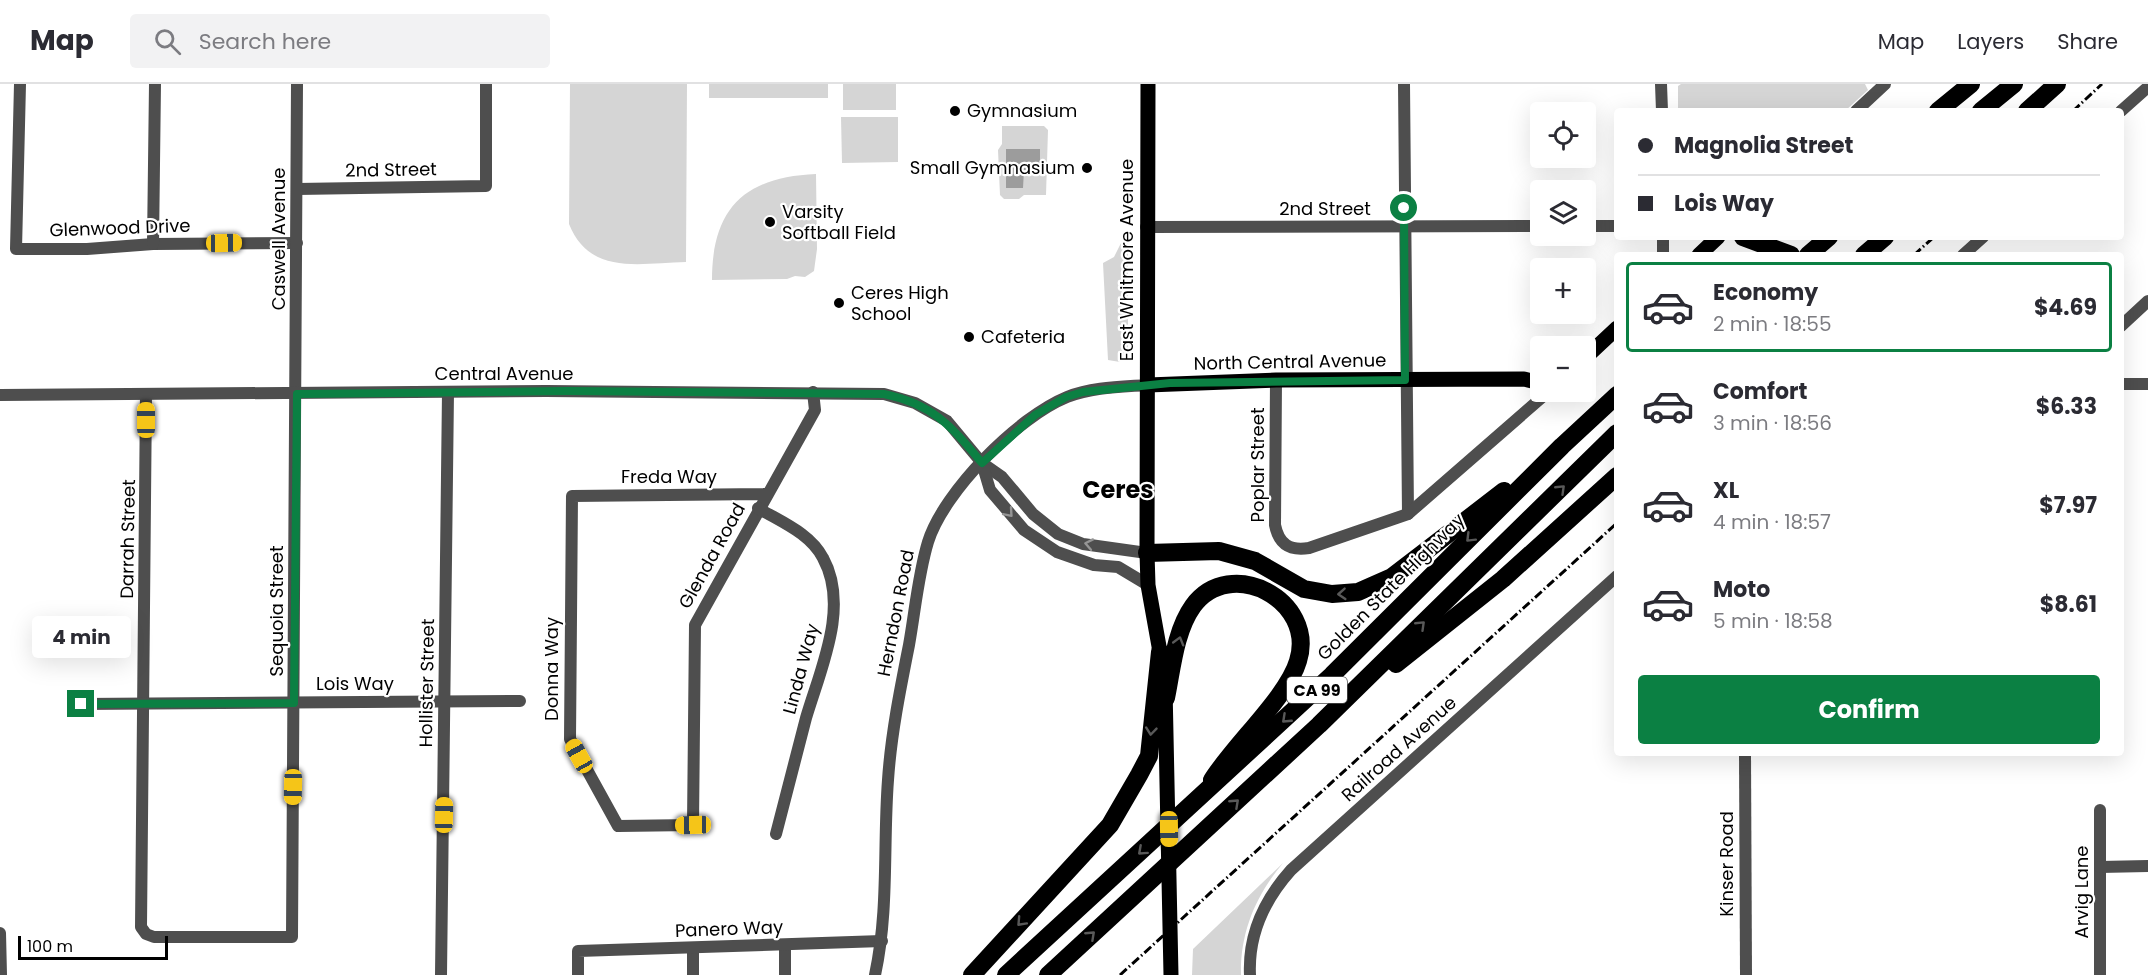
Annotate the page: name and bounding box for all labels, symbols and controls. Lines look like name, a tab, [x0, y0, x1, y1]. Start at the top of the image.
search box	[130, 14, 550, 68]
text: Map	[30, 21, 94, 60]
icon: search	[151, 25, 184, 58]
text: Search here	[199, 26, 331, 57]
text: Map	[1878, 27, 1924, 56]
text: Layers	[1957, 27, 2024, 56]
text: Share	[2057, 27, 2118, 56]
place label: Gymnasium	[967, 98, 1077, 123]
map controls	[1530, 102, 1596, 402]
button: locate	[1530, 102, 1596, 168]
marker: Gymnasium	[948, 104, 962, 118]
text: Magnolia Street	[1674, 130, 1853, 161]
place label: Small Gymnasium	[910, 155, 1075, 180]
street label: 2nd Street	[345, 156, 437, 183]
street label: East Whitmore Avenue	[1114, 159, 1139, 361]
marker: Small Gymnasium	[1080, 161, 1094, 175]
street label: Caswell Avenue	[266, 168, 291, 310]
button: layers	[1530, 180, 1596, 246]
text: Lois Way	[1674, 188, 1774, 219]
route start	[1390, 194, 1417, 221]
street label: 2nd Street	[1279, 196, 1371, 221]
place label: Varsity Softball Field	[782, 199, 896, 245]
street label: Glenwood Drive	[49, 213, 191, 242]
marker: Varsity Softball Field	[763, 215, 777, 229]
car	[206, 234, 242, 252]
button: +	[1530, 258, 1596, 324]
text: Economy	[1713, 277, 1818, 308]
place label: Ceres High School	[851, 280, 949, 326]
icon: car	[1641, 280, 1695, 334]
text: $4.69	[2034, 292, 2097, 323]
marker: Ceres High School	[832, 296, 846, 310]
text: 2 min · 18:55	[1713, 310, 1831, 338]
place label: Cafeteria	[981, 324, 1065, 349]
marker: Cafeteria	[962, 330, 976, 344]
button: −	[1530, 336, 1596, 402]
street label: North Central Avenue	[1193, 347, 1386, 376]
street label: Central Avenue	[435, 361, 573, 386]
text: Comfort	[1713, 376, 1807, 407]
icon: car	[1641, 379, 1695, 433]
text: $6.33	[2036, 391, 2097, 422]
car	[137, 402, 155, 438]
street label: Poplar Street	[1245, 408, 1270, 522]
text: 3 min · 18:56	[1713, 409, 1832, 437]
street label: Freda Way	[621, 464, 717, 489]
district label: Ceres	[1082, 473, 1154, 506]
text: XL	[1713, 475, 1739, 506]
icon: car	[1641, 478, 1695, 532]
street label: Darrah Street	[114, 479, 141, 599]
one-way arrow	[1553, 485, 1564, 496]
text: $7.97	[2039, 490, 2097, 521]
street label: Glenda Road	[672, 499, 751, 613]
one-way arrow	[1002, 506, 1013, 517]
street label: Golden State Highway	[1311, 507, 1470, 666]
text: 4 min · 18:57	[1713, 508, 1831, 536]
one-way arrow	[1466, 531, 1477, 542]
one-way arrow	[1085, 539, 1095, 552]
street label: Sequoia Street	[264, 545, 289, 677]
street label: Herndon Road	[871, 547, 920, 678]
text: Moto	[1713, 574, 1770, 605]
icon: car	[1641, 577, 1695, 631]
one-way arrow	[1337, 587, 1346, 600]
text: $8.61	[2040, 589, 2097, 620]
text: 5 min · 18:58	[1713, 607, 1833, 635]
callout: 4 min	[32, 617, 130, 659]
street label: Donna Way	[539, 617, 564, 721]
street label: Hollister Street	[413, 618, 440, 747]
street label: Linda Way	[776, 621, 825, 717]
one-way arrow	[1415, 621, 1425, 632]
text: 4 min	[52, 623, 111, 651]
one-way arrow	[1172, 636, 1184, 647]
street label: Lois Way	[316, 671, 394, 696]
button: Confirm	[1638, 675, 2100, 744]
road number: CA 99	[1287, 677, 1347, 703]
route end	[67, 690, 94, 717]
street label: Railroad Avenue	[1336, 690, 1462, 807]
one-way arrow	[1282, 712, 1293, 723]
one-way arrow	[1145, 726, 1158, 735]
car	[562, 736, 596, 776]
car	[284, 769, 302, 805]
car	[435, 797, 453, 833]
one-way arrow	[1228, 799, 1238, 810]
car	[1160, 811, 1178, 847]
street label: Kinser Road	[1714, 811, 1739, 917]
car	[675, 816, 711, 834]
one-way arrow	[1138, 844, 1149, 855]
street label: Arvig Lane	[2069, 846, 2094, 938]
street label: Panero Way	[674, 914, 783, 943]
one-way arrow	[1017, 915, 1028, 926]
one-way arrow	[1085, 931, 1095, 942]
scale bar	[18, 933, 168, 960]
text: 100 m	[27, 935, 73, 958]

